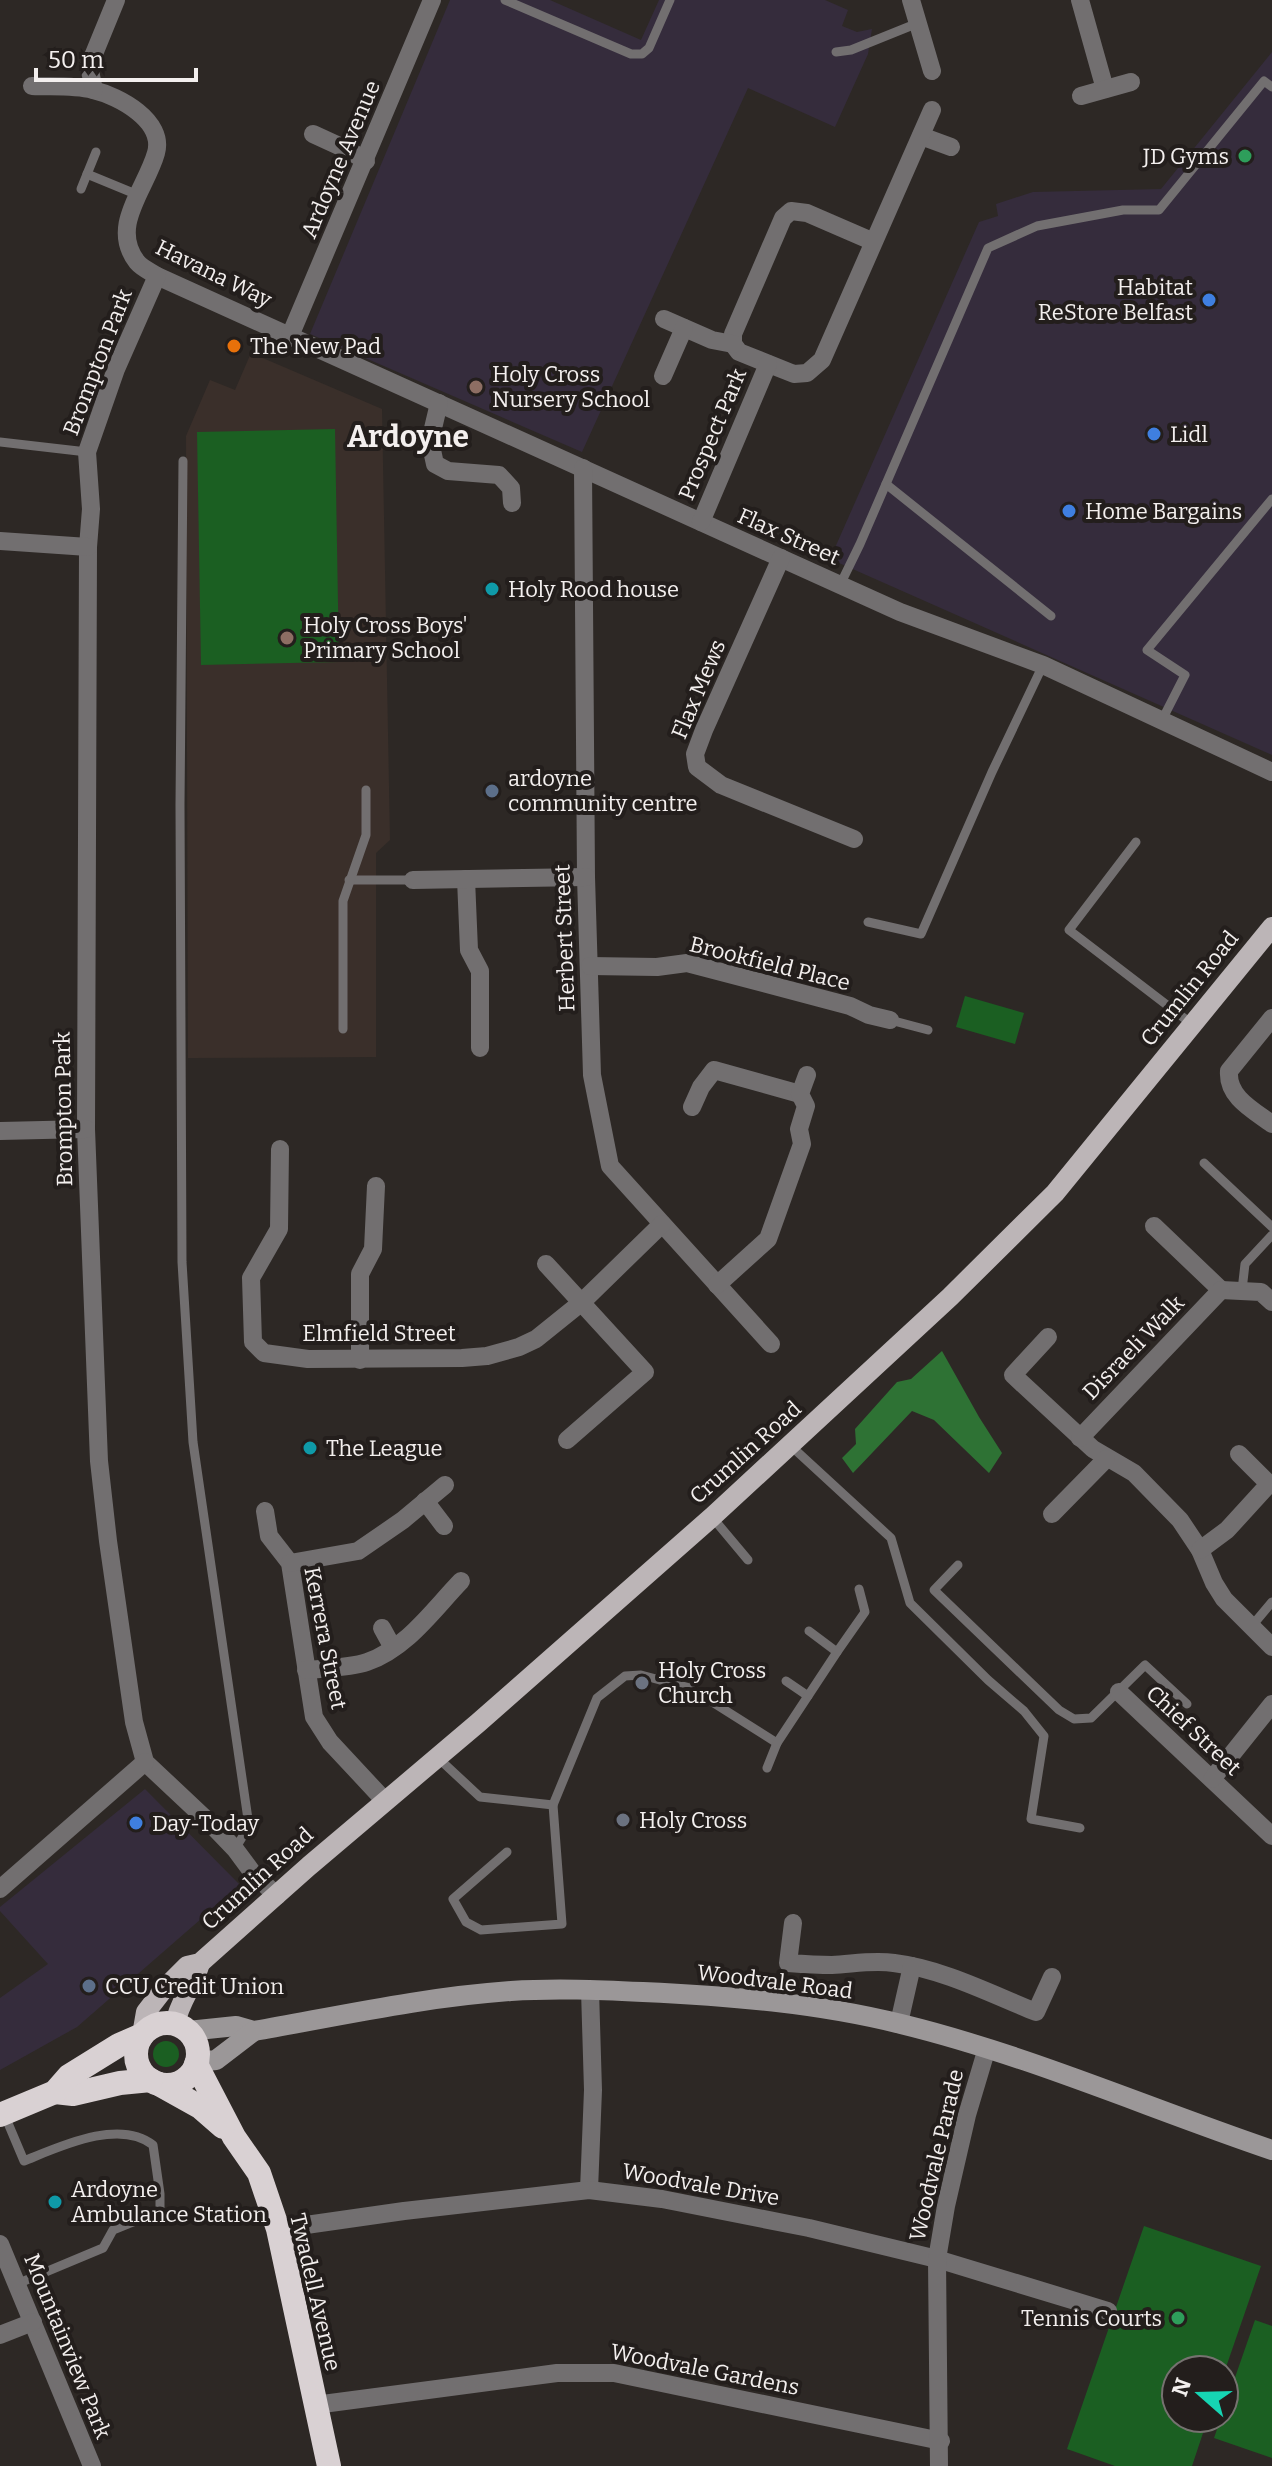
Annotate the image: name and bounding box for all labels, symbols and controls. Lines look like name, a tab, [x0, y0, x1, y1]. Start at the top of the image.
scale bar	[36, 32, 196, 82]
text: 50 m	[48, 46, 104, 74]
street label: Ardoyne Avenue	[295, 76, 386, 242]
place label: JD Gyms	[1142, 143, 1229, 170]
marker: JD Gyms	[1236, 147, 1254, 165]
street label: Havana Way	[151, 234, 277, 313]
place label: Habitat ReStore Belfast	[1038, 274, 1193, 326]
street label: Brompton Park	[57, 285, 138, 439]
marker: Habitat ReStore Belfast	[1200, 291, 1218, 309]
place label: The New Pad	[250, 333, 381, 360]
marker: The New Pad	[225, 337, 243, 355]
place label: Holy Cross Nursery School	[492, 361, 650, 413]
street label: Prospect Park	[673, 364, 752, 504]
marker: Holy Cross Nursery School	[467, 378, 485, 396]
district label: Ardoyne	[347, 419, 469, 455]
place label: Lidl	[1170, 421, 1208, 448]
marker: Lidl	[1145, 425, 1163, 443]
place label: Home Bargains	[1085, 498, 1242, 525]
street label: Flax Street	[734, 502, 844, 571]
marker: Home Bargains	[1060, 502, 1078, 520]
place label: Holy Rood house	[508, 576, 679, 603]
marker: Holy Rood house	[483, 580, 501, 598]
place label: Holy Cross Boys' Primary School	[303, 612, 468, 664]
marker: Holy Cross Boys' Primary School	[278, 629, 296, 647]
street label: Flax Mews	[665, 636, 731, 743]
place label: ardoyne community centre	[508, 765, 697, 817]
marker: ardoyne community centre	[483, 782, 501, 800]
street label: Herbert Street	[548, 864, 581, 1012]
street label: Crumlin Road	[1135, 925, 1244, 1052]
street label: Brookfield Place	[687, 930, 853, 996]
street label: Brompton Park	[49, 1031, 78, 1187]
street label: Disraeli Walk	[1077, 1289, 1190, 1405]
street label: Elmfield Street	[302, 1320, 456, 1347]
street label: Crumlin Road	[684, 1395, 807, 1509]
place label: The League	[326, 1435, 443, 1462]
marker: The League	[301, 1439, 319, 1457]
street label: Kerrera Street	[298, 1564, 353, 1712]
place label: Holy Cross Church	[658, 1657, 766, 1709]
marker: Holy Cross Church	[633, 1674, 651, 1692]
street label: Chief Street	[1141, 1680, 1247, 1781]
place label: Holy Cross	[639, 1807, 747, 1834]
place label: Day-Today	[152, 1810, 259, 1837]
marker: Holy Cross	[614, 1811, 632, 1829]
marker: Day-Today	[127, 1814, 145, 1832]
street label: Crumlin Road	[196, 1821, 319, 1935]
street label: Woodvale Road	[696, 1959, 854, 2004]
place label: CCU Credit Union	[105, 1973, 284, 2000]
marker: CCU Credit Union	[80, 1977, 98, 1995]
street label: Woodvale Parade	[904, 2067, 969, 2244]
street label: Woodvale Drive	[620, 2157, 782, 2212]
place label: Ardoyne Ambulance Station	[71, 2176, 267, 2228]
marker: Ardoyne Ambulance Station	[46, 2193, 64, 2211]
street label: Twadell Avenue	[284, 2211, 347, 2374]
street label: Mountainview Park	[18, 2250, 117, 2443]
place label: Tennis Courts	[1021, 2305, 1162, 2332]
marker: Tennis Courts	[1169, 2309, 1187, 2327]
street label: Woodvale Gardens	[608, 2338, 801, 2401]
north arrow	[1160, 2354, 1240, 2434]
text: N	[1166, 2375, 1197, 2400]

